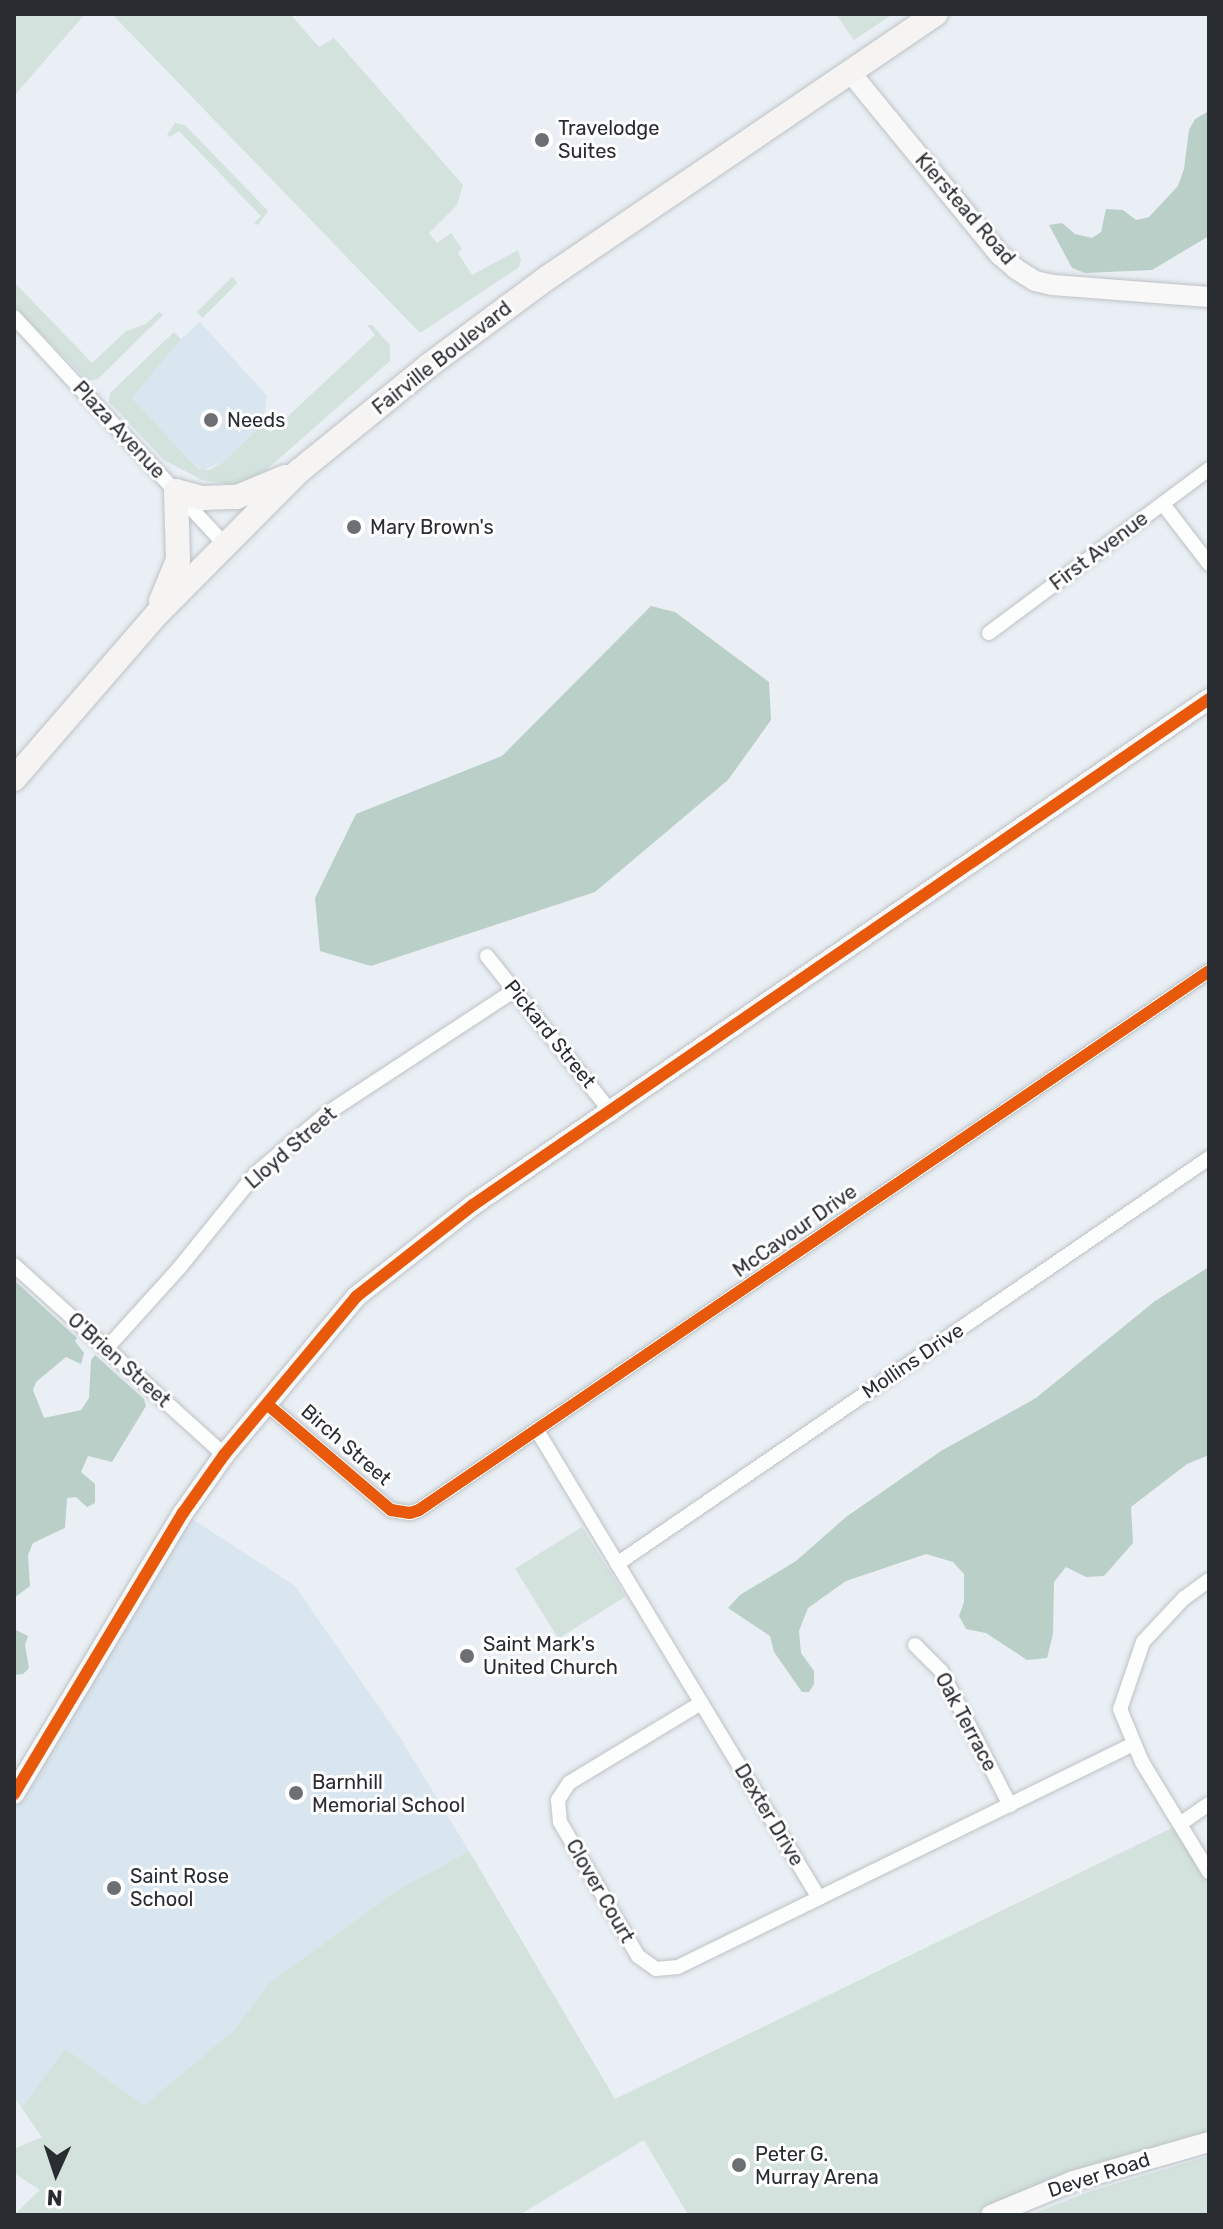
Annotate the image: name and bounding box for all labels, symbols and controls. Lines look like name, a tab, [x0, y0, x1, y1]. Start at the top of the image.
place label: Travelodge Suites	[558, 116, 660, 163]
marker: Travelodge Suites	[533, 131, 551, 149]
street label: Kierstead Road	[910, 148, 1020, 270]
street label: Fairville Boulevard	[368, 296, 516, 420]
street label: Plaza Avenue	[68, 376, 170, 484]
place label: Needs	[227, 408, 285, 432]
marker: Needs	[202, 411, 220, 429]
street label: First Avenue	[1045, 506, 1153, 596]
place label: Mary Brown's	[370, 515, 494, 539]
marker: Mary Brown's	[345, 518, 363, 536]
street label: Pickard Street	[499, 975, 601, 1093]
street label: Lloyd Street	[241, 1102, 341, 1194]
street label: McCavour Drive	[728, 1179, 862, 1283]
street label: O'Brien Street	[63, 1308, 175, 1412]
street label: Mollins Drive	[858, 1318, 968, 1404]
street label: Birch Street	[296, 1399, 396, 1491]
place label: Saint Mark's United Church	[483, 1632, 618, 1679]
marker: Saint Mark's United Church	[458, 1647, 476, 1665]
street label: Oak Terrace	[930, 1668, 1002, 1776]
street label: Dexter Drive	[729, 1759, 809, 1871]
place label: Barnhill Memorial School	[312, 1770, 465, 1817]
marker: Barnhill Memorial School	[287, 1784, 305, 1802]
street label: Clover Court	[561, 1835, 639, 1947]
place label: Saint Rose School	[130, 1864, 229, 1911]
marker: Saint Rose School	[105, 1879, 123, 1897]
north arrow	[16, 2133, 96, 2213]
place label: Peter G. Murray Arena	[755, 2142, 880, 2189]
street label: Dever Road	[1045, 2147, 1153, 2203]
marker: Peter G. Murray Arena	[730, 2156, 748, 2174]
text: N	[46, 2184, 63, 2211]

